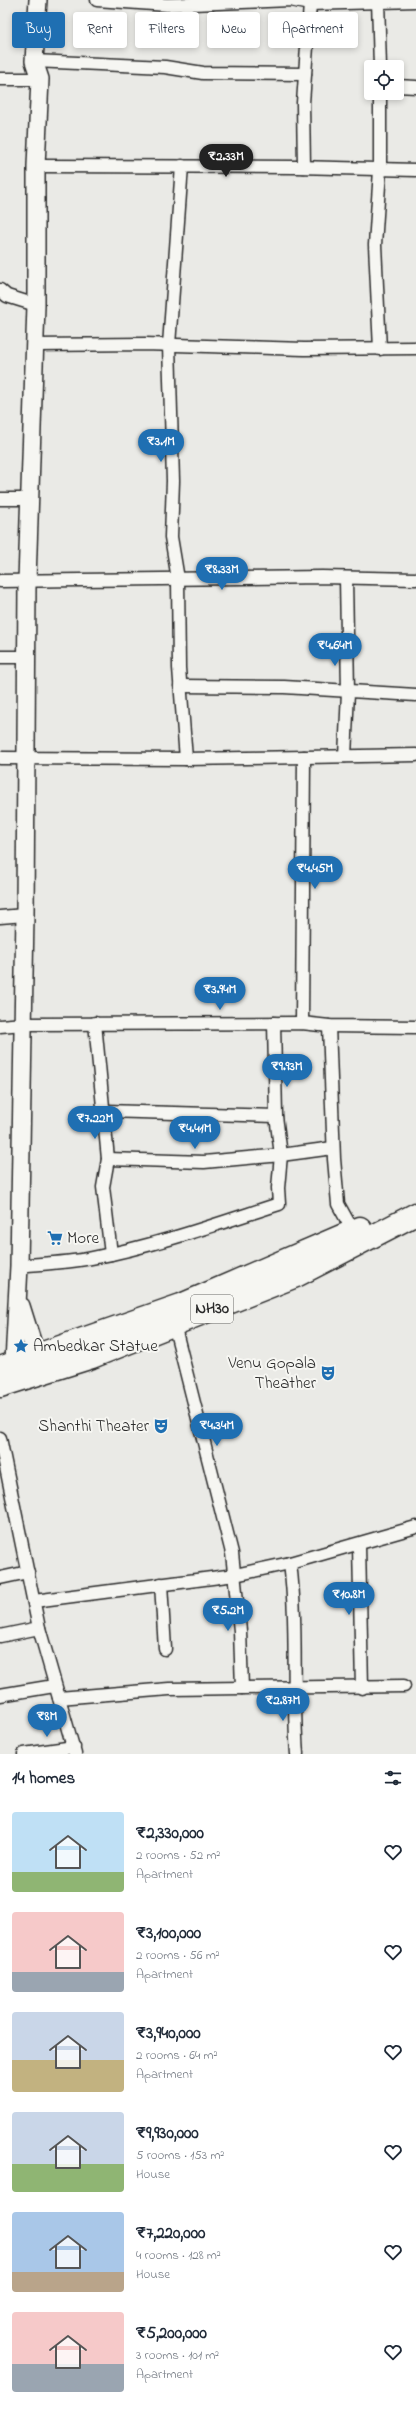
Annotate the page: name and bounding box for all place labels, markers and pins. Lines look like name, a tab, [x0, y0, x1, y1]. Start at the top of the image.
pin: ₹2.33M	[193, 144, 259, 178]
pin: ₹3.1M	[133, 429, 189, 463]
pin: ₹8.33M	[189, 557, 255, 591]
pin: ₹4.64M	[302, 633, 368, 667]
pin: ₹4.45M	[282, 856, 348, 890]
pin: ₹3.94M	[187, 977, 253, 1011]
pin: ₹9.93M	[254, 1054, 320, 1088]
pin: ₹7.22M	[62, 1106, 128, 1140]
pin: ₹4.41M	[162, 1116, 228, 1150]
place label: More	[67, 1226, 99, 1251]
supermarket icon: More	[46, 1229, 64, 1247]
place label: Ambedkar Statue	[33, 1334, 158, 1359]
place icon: Ambedkar Statue	[12, 1337, 30, 1355]
place label: Venu Gopala Theather	[227, 1351, 317, 1396]
theatre icon: Venu Gopala Theather	[319, 1364, 337, 1382]
pin: ₹4.34M	[184, 1413, 250, 1447]
place label: Shanthi Theater	[38, 1414, 150, 1439]
theatre icon: Shanthi Theater	[152, 1417, 170, 1435]
pin: ₹10.8M	[316, 1582, 382, 1616]
pin: ₹5.2M	[200, 1598, 256, 1632]
pin: ₹2.87M	[250, 1688, 316, 1722]
pin: ₹8M	[28, 1704, 66, 1738]

